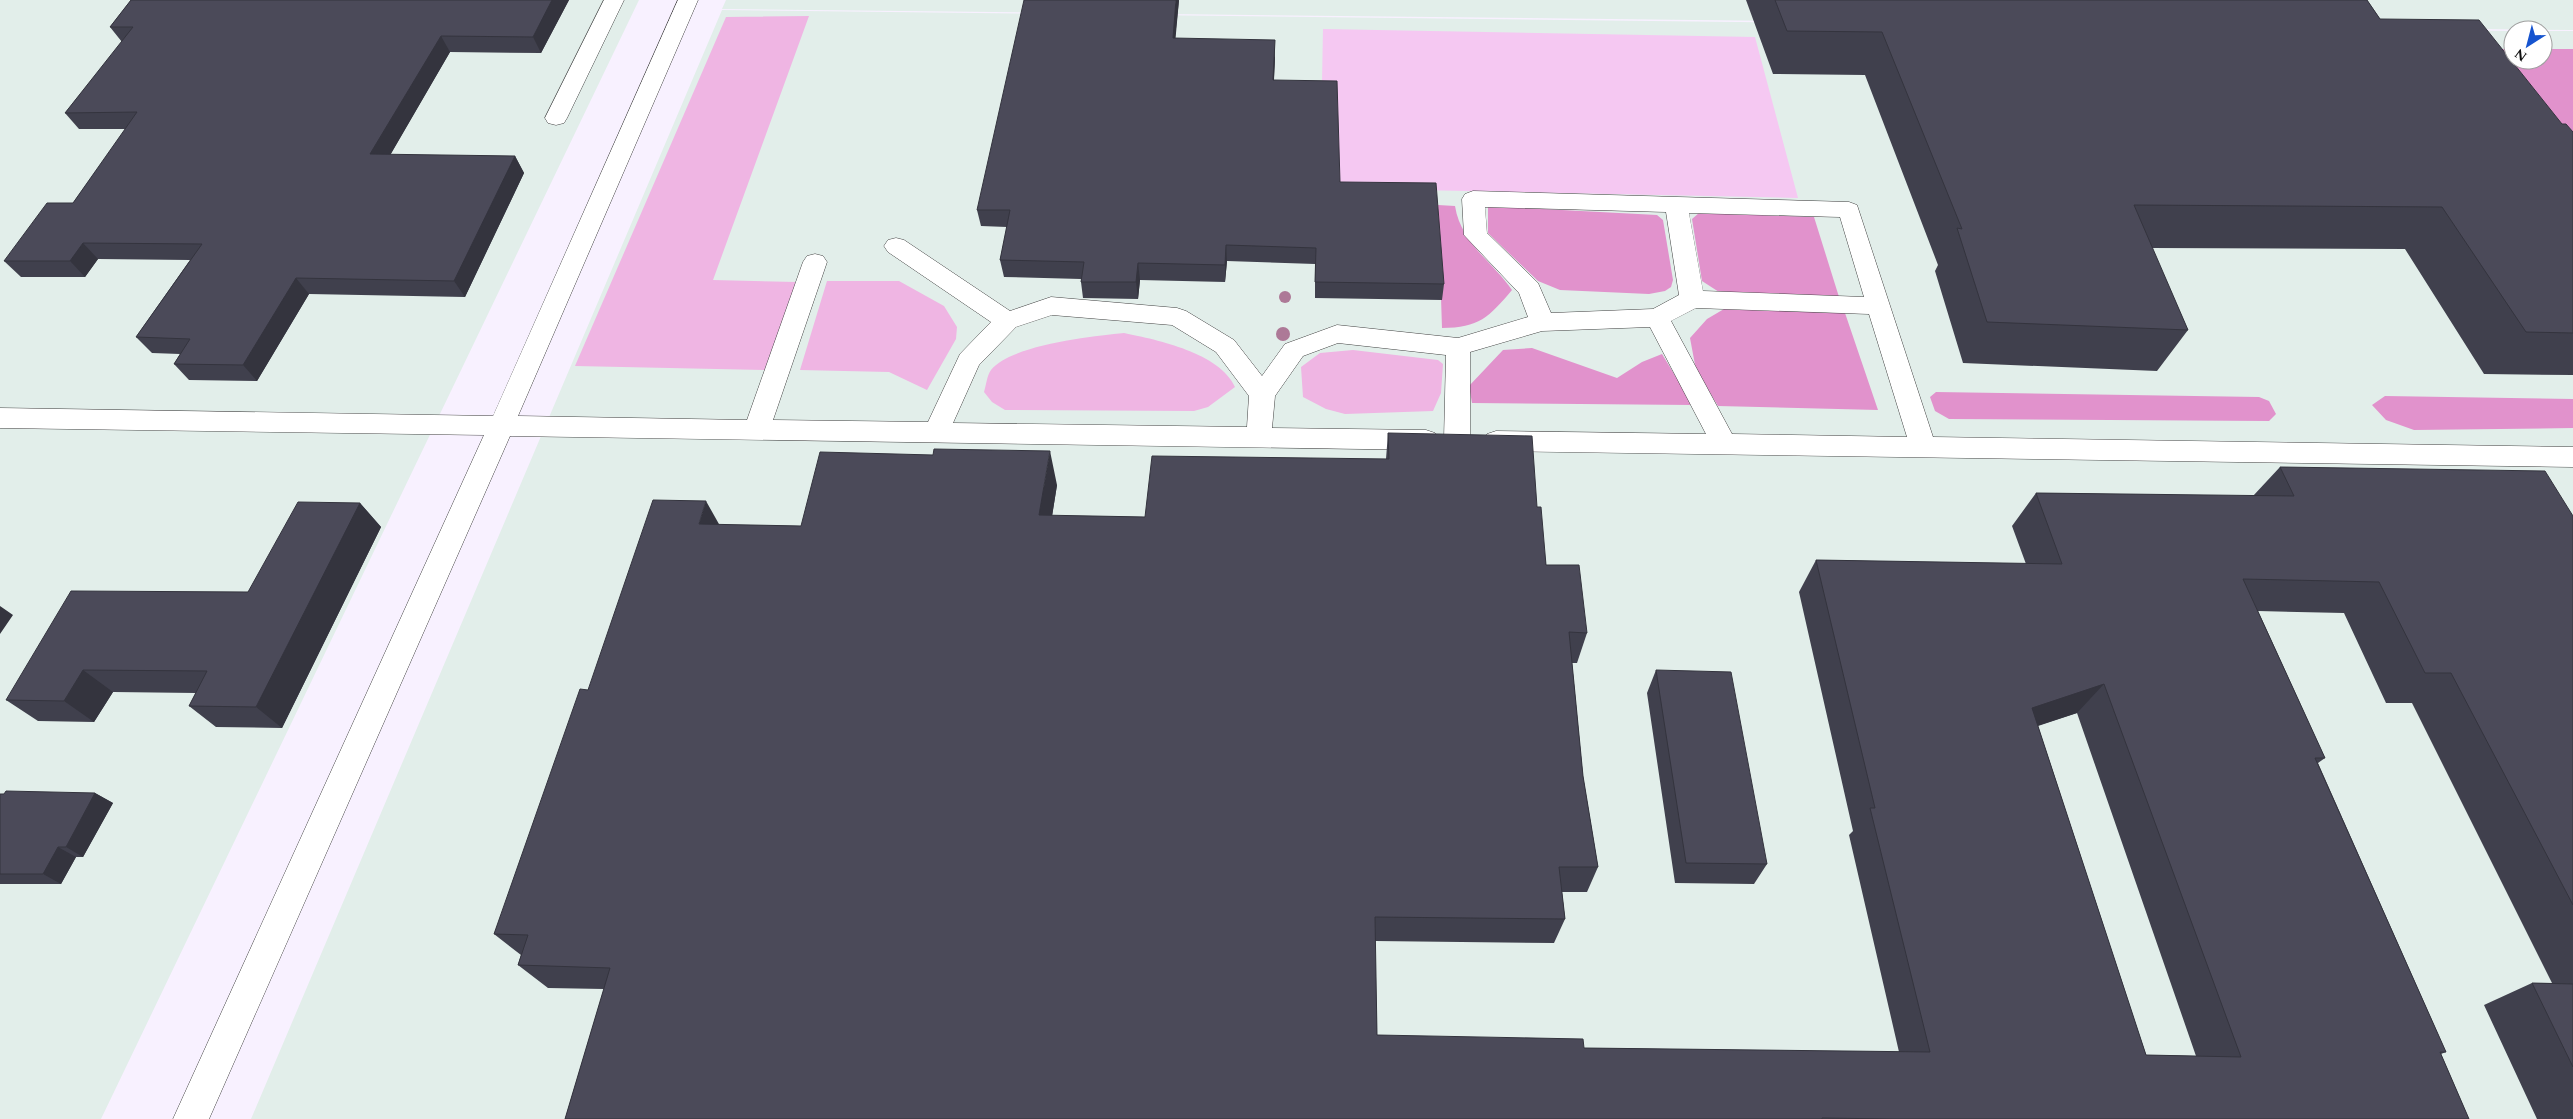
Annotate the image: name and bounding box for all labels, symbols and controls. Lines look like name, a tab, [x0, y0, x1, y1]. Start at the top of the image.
north arrow	[2503, 20, 2553, 70]
text: N	[2510, 43, 2531, 67]

